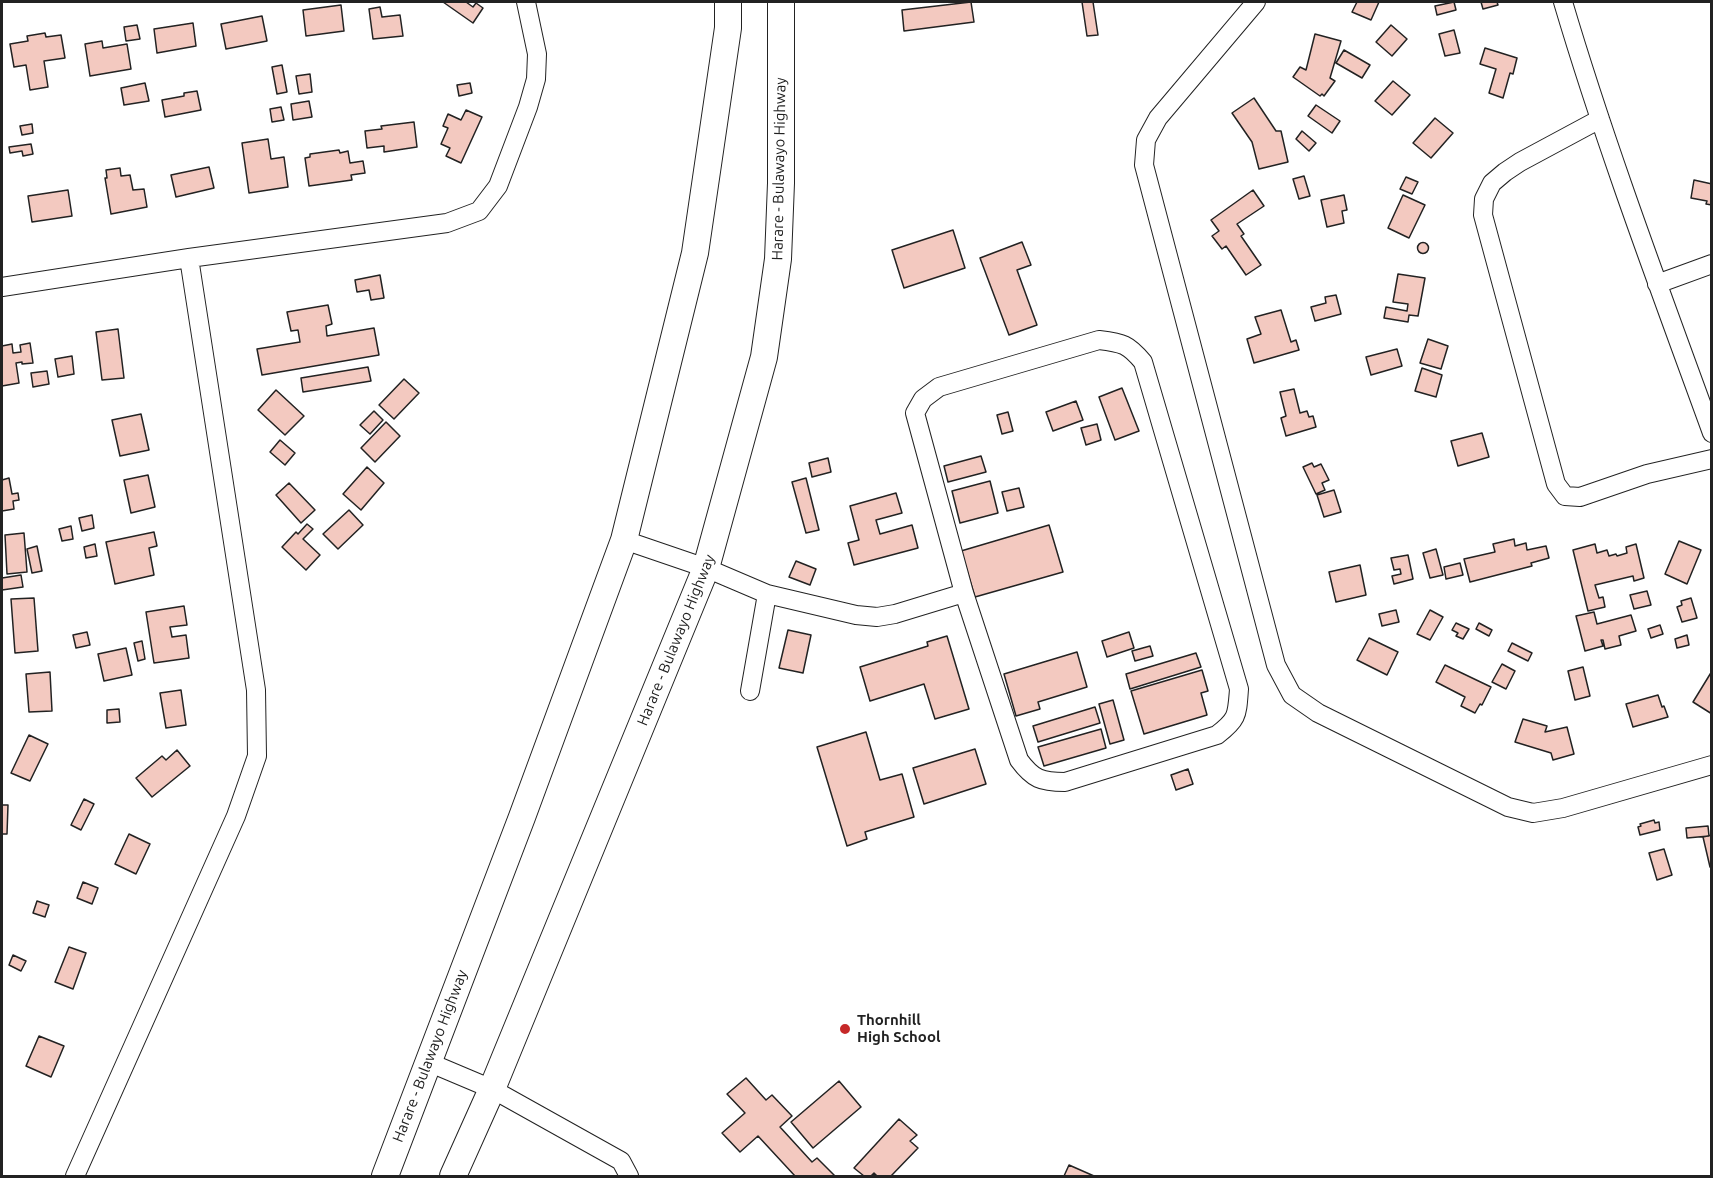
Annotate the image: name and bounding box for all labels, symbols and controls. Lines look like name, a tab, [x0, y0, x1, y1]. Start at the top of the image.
street label: Harare - Bulawayo Highway	[768, 77, 790, 261]
street label: Harare - Bulawayo Highway	[633, 552, 719, 728]
street label: Harare - Bulawayo Highway	[389, 967, 471, 1145]
place label: Thornhill High School	[857, 1011, 940, 1046]
marker: Thornhill High School	[838, 1022, 852, 1036]

